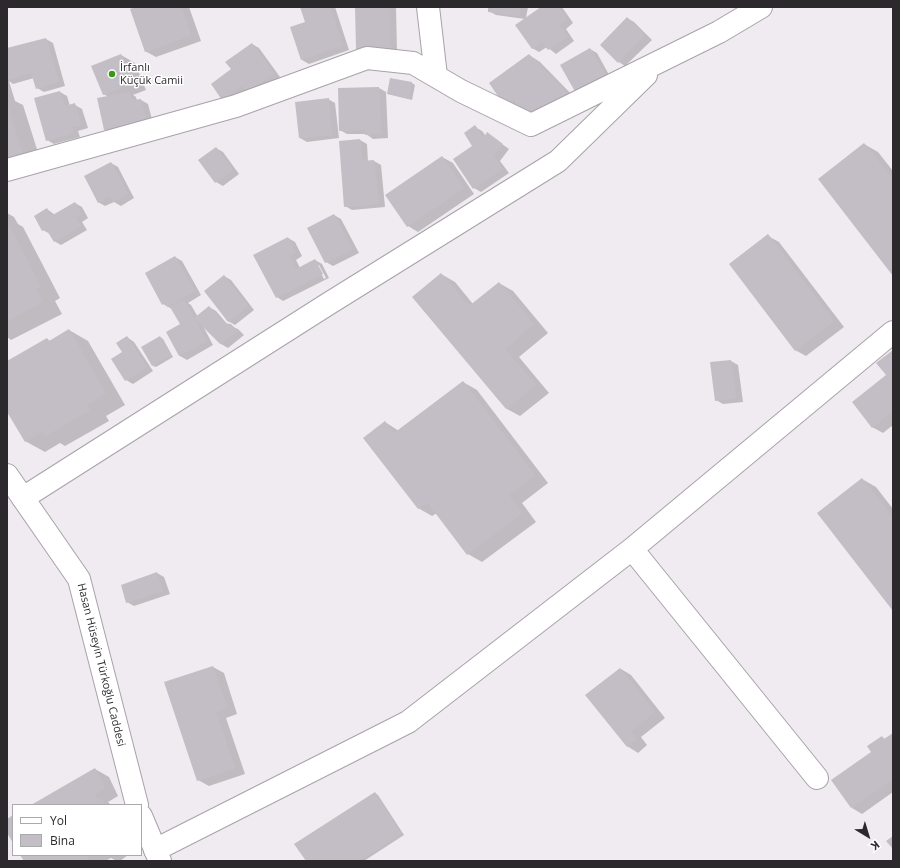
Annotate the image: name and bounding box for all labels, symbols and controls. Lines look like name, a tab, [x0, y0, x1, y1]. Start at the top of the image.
place label: İrfanlı Küçük Camii	[120, 61, 183, 87]
marker: İrfanlı Küçük Camii	[107, 69, 117, 79]
street label: Hasan Hüseyin Türkoğlu Caddesi	[74, 582, 128, 748]
legend	[12, 804, 142, 856]
text: Yol	[50, 812, 67, 829]
north arrow	[848, 816, 888, 856]
text: Bina	[50, 832, 75, 849]
text: K	[868, 838, 883, 854]

